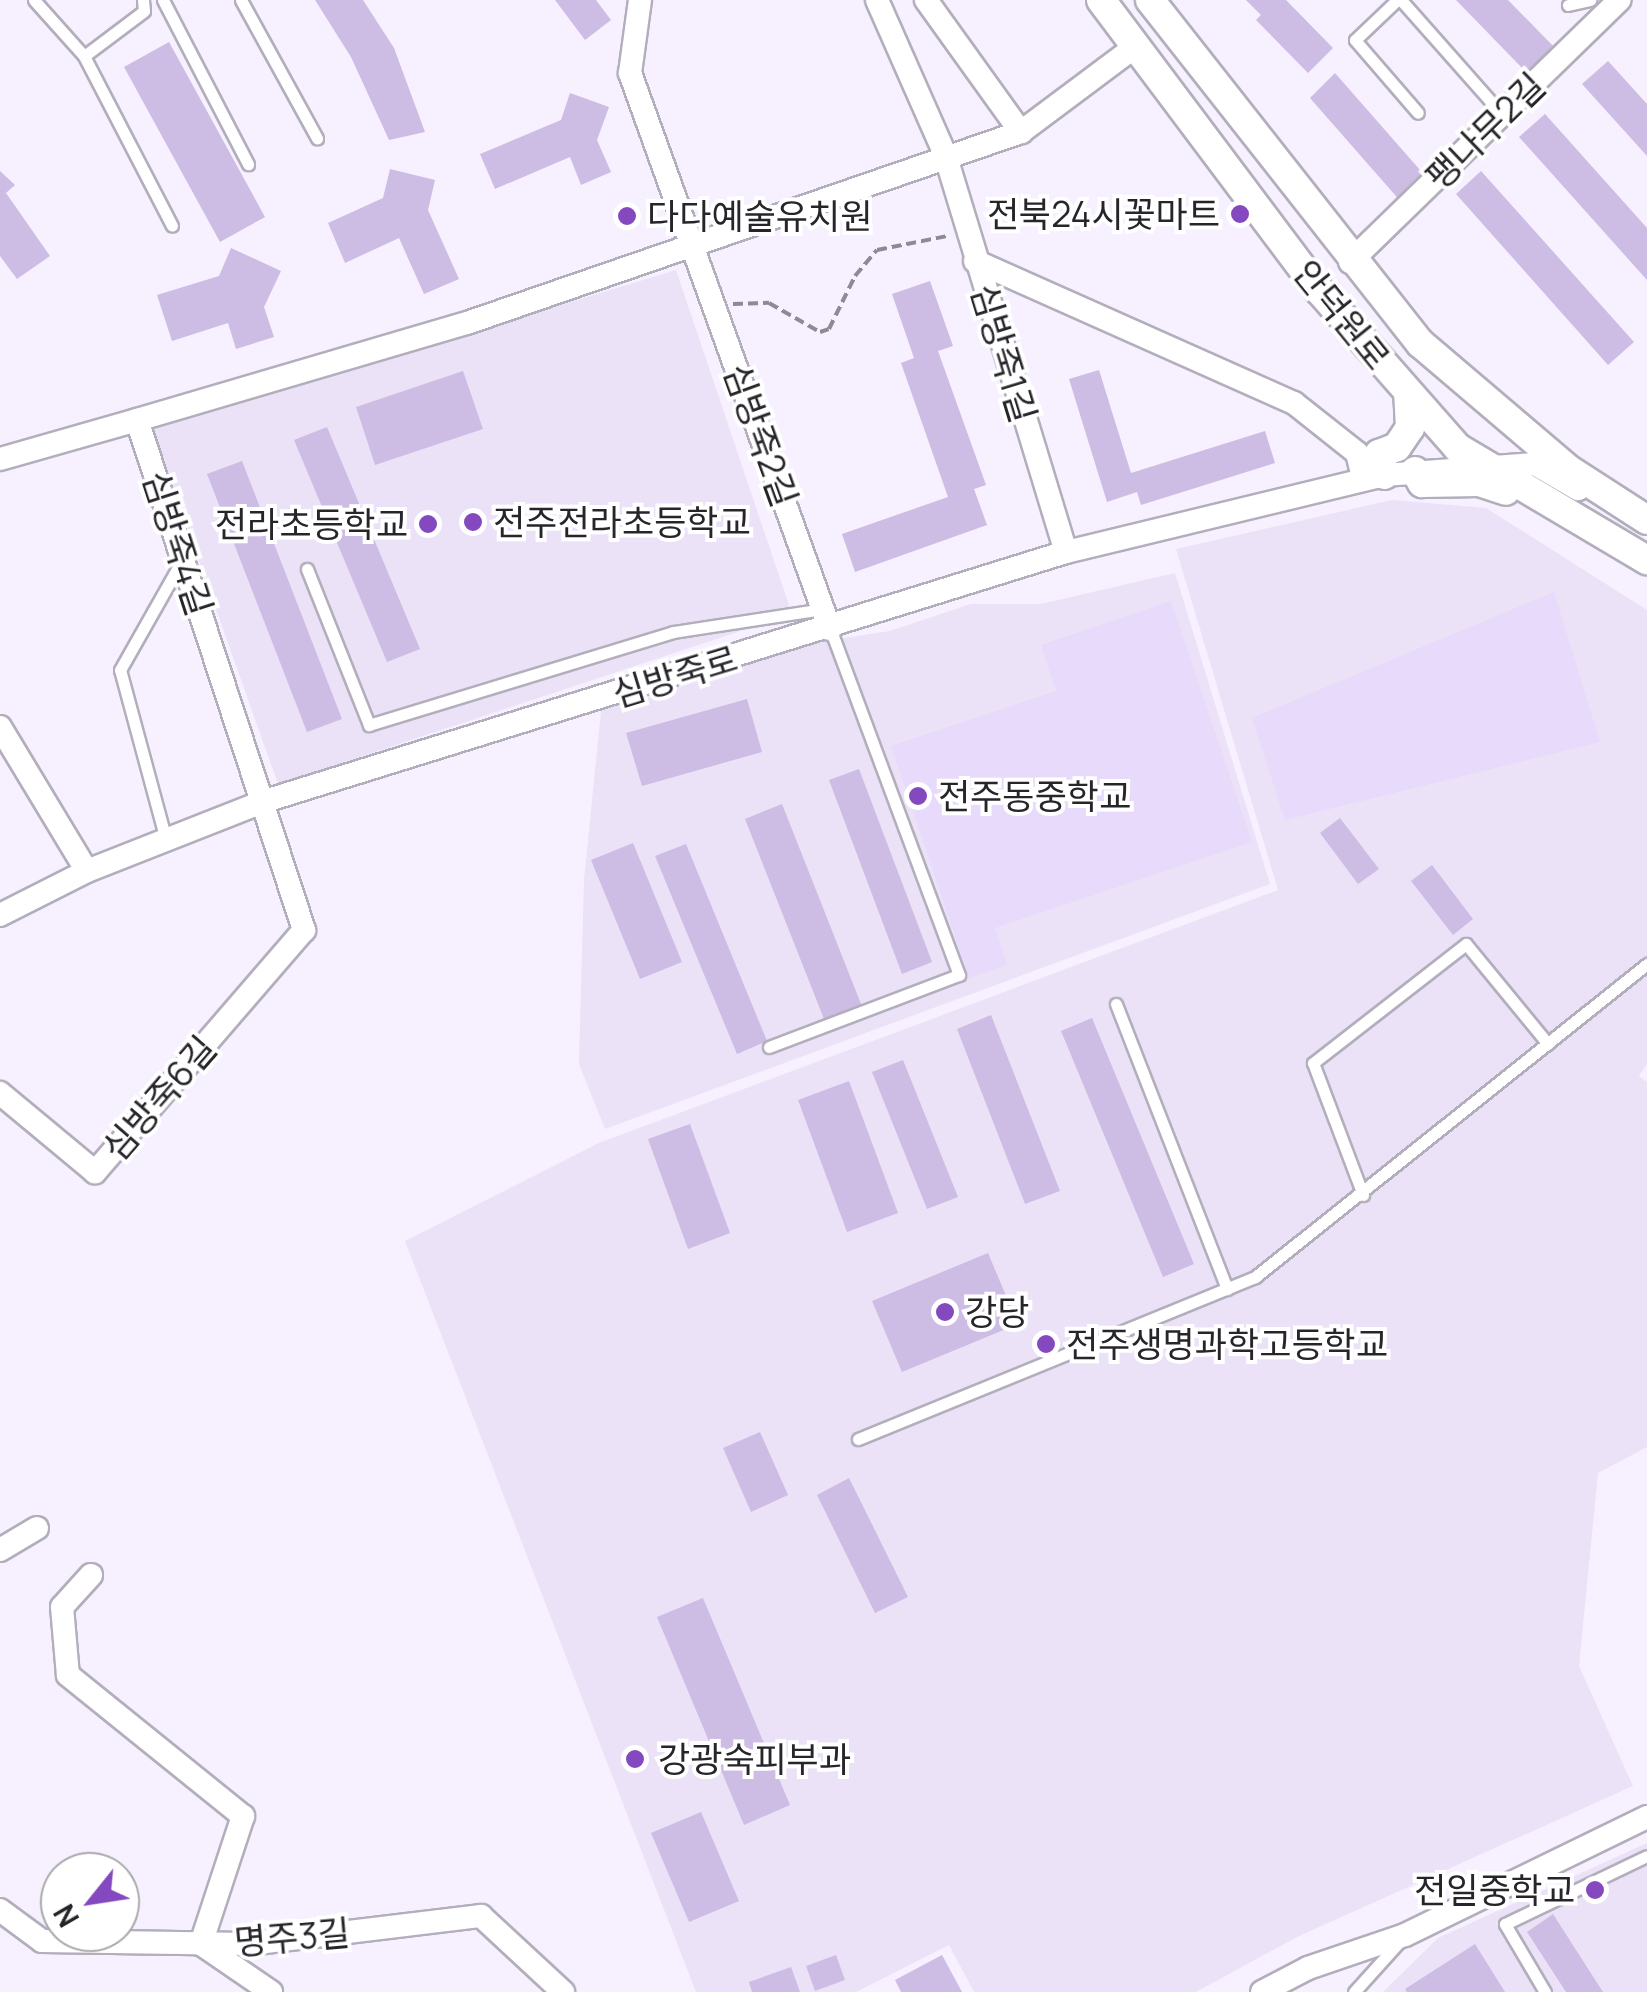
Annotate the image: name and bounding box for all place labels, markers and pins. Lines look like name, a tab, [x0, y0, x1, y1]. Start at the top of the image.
place label: 전북24시꽃마트	[987, 193, 1220, 235]
place label: 다다예술유치원	[647, 195, 872, 237]
marker: 전북24시꽃마트	[1229, 203, 1251, 225]
marker: 다다예술유치원	[616, 205, 638, 227]
place label: 전주전라초등학교	[493, 501, 751, 543]
place label: 전라초등학교	[215, 503, 408, 545]
marker: 전주전라초등학교	[462, 511, 484, 533]
marker: 전라초등학교	[417, 513, 439, 535]
place label: 전주동중학교	[938, 775, 1131, 817]
marker: 전주동중학교	[907, 785, 929, 807]
place label: 강당	[965, 1291, 1029, 1333]
marker: 강당	[934, 1301, 956, 1323]
place label: 전주생명과학고등학교	[1066, 1323, 1388, 1365]
marker: 전주생명과학고등학교	[1035, 1333, 1057, 1355]
place label: 강광숙피부과	[658, 1738, 851, 1780]
marker: 강광숙피부과	[622, 1746, 648, 1772]
place label: 전일중학교	[1414, 1869, 1575, 1911]
marker: 전일중학교	[1584, 1879, 1606, 1901]

